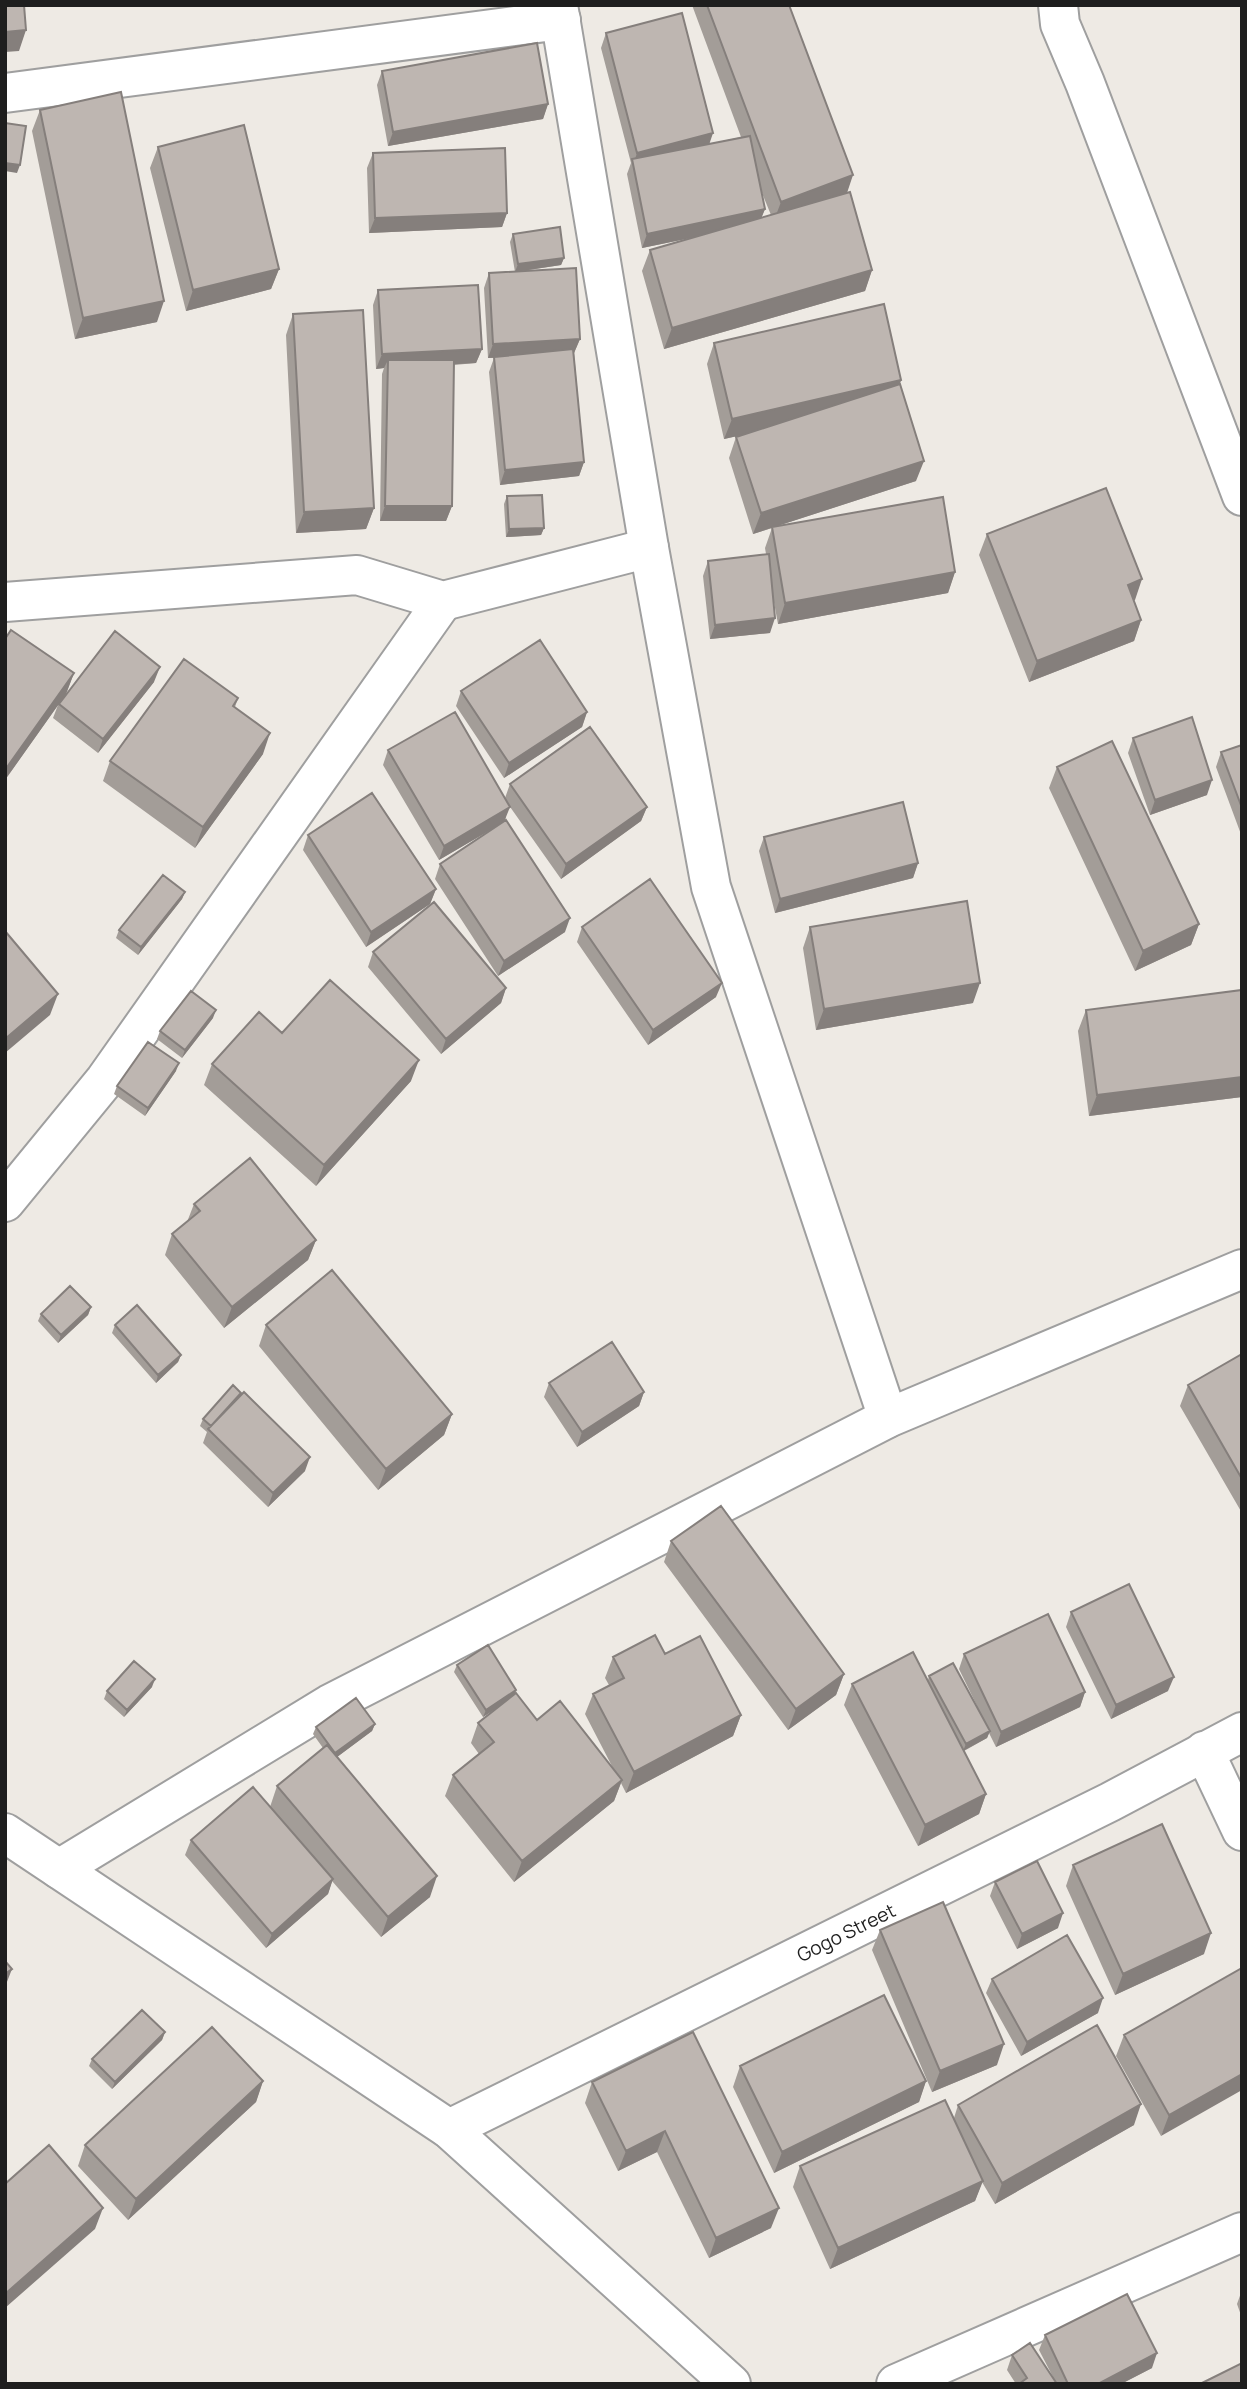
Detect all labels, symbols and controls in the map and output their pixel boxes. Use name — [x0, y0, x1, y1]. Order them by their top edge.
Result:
street label: Gogo Street — [792, 1897, 900, 1968]

